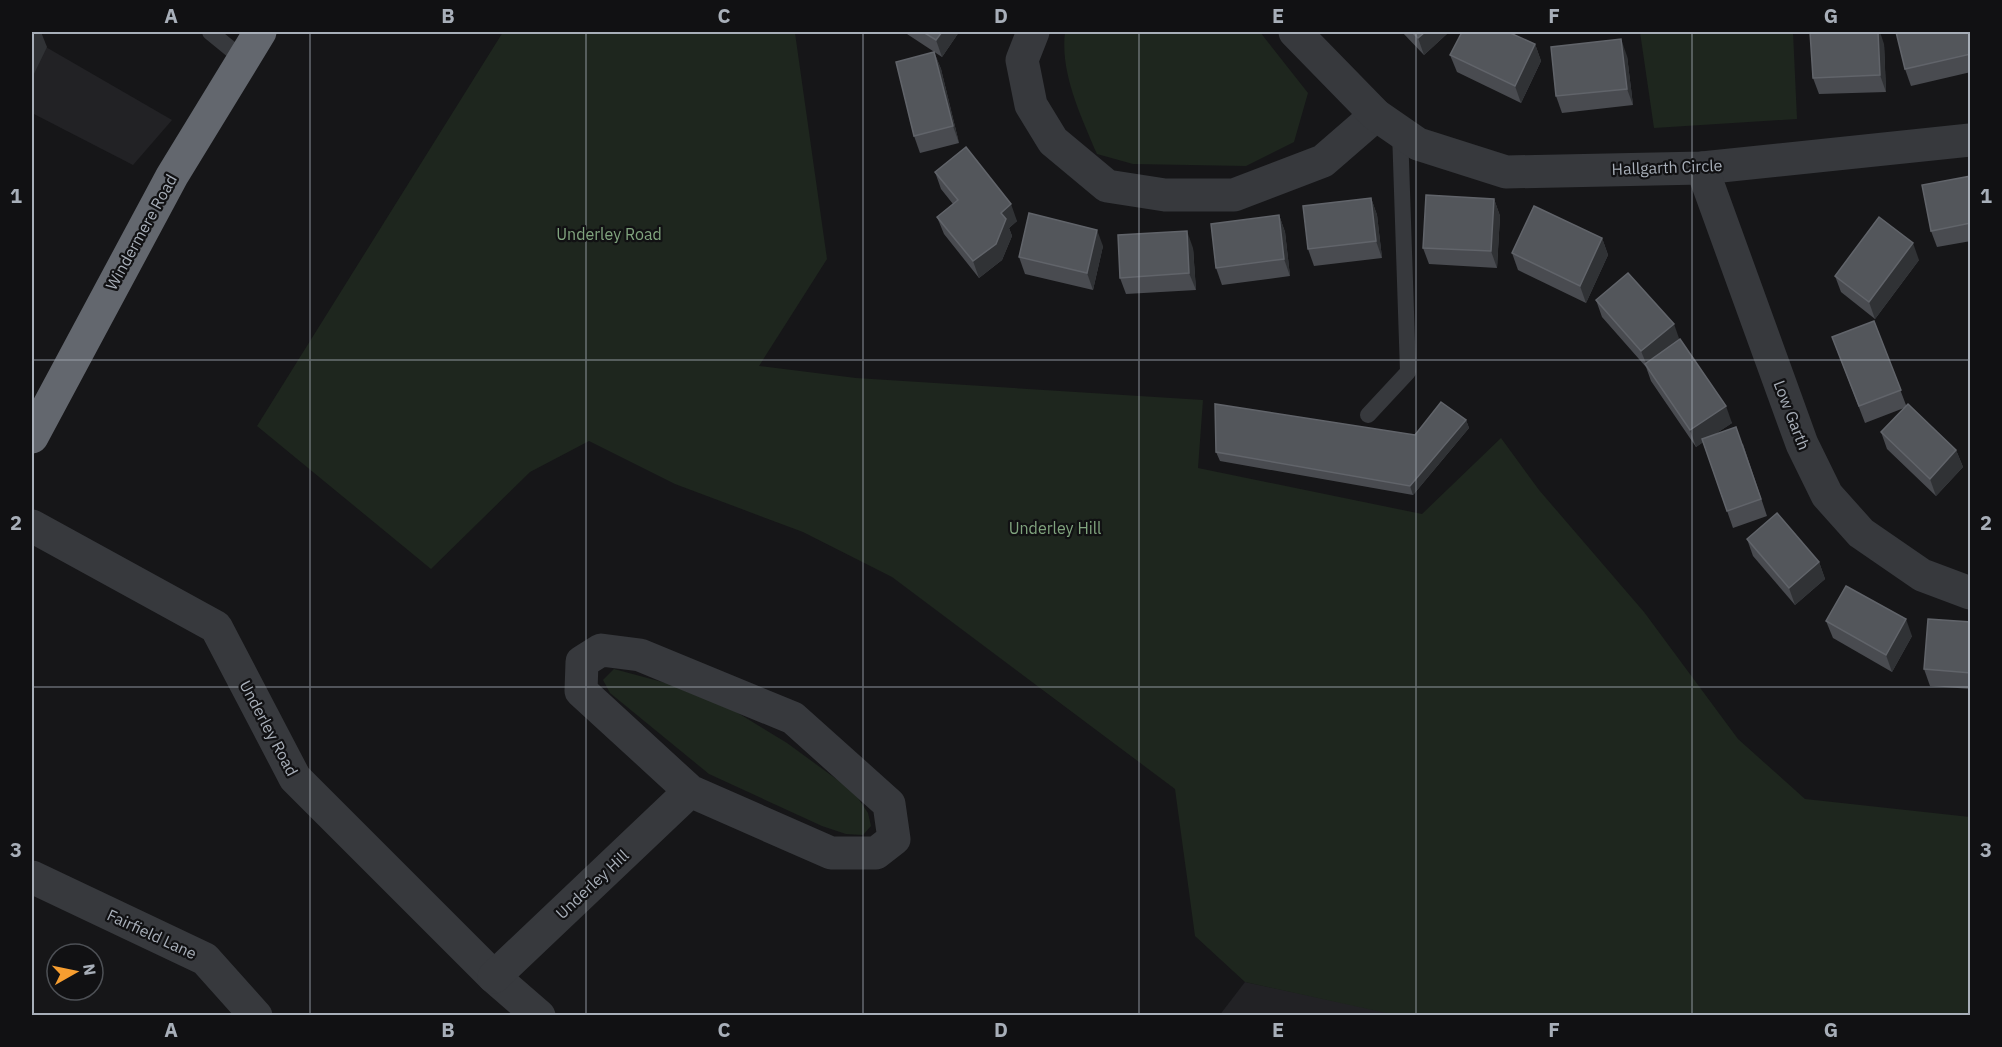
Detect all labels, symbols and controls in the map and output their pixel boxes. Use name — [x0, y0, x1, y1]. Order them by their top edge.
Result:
text: A — [164, 2, 178, 29]
text: B — [441, 2, 455, 29]
text: C — [717, 2, 731, 29]
text: D — [994, 2, 1008, 29]
text: E — [1272, 2, 1284, 29]
text: F — [1548, 2, 1560, 29]
text: G — [1824, 2, 1838, 29]
street label: Hallgarth Circle — [1611, 155, 1723, 179]
street label: Windermere Road — [101, 171, 181, 293]
text: 1 — [10, 182, 22, 209]
text: 1 — [1980, 182, 1992, 209]
park label: Underley Road — [556, 224, 662, 244]
street label: Low Garth — [1770, 377, 1814, 453]
text: 2 — [10, 509, 22, 536]
text: 2 — [1980, 509, 1992, 536]
park label: Underley Hill — [1009, 518, 1101, 538]
street label: Underley Road — [235, 677, 303, 779]
text: 3 — [10, 836, 22, 863]
text: 3 — [1980, 836, 1992, 863]
street label: Underley Hill — [551, 845, 633, 923]
street label: Fairfield Lane — [104, 905, 200, 964]
north arrow — [45, 942, 105, 1002]
text: N — [79, 962, 101, 977]
text: A — [164, 1016, 178, 1043]
text: B — [441, 1016, 455, 1043]
text: C — [717, 1016, 731, 1043]
text: D — [994, 1016, 1008, 1043]
text: E — [1272, 1016, 1284, 1043]
text: F — [1548, 1016, 1560, 1043]
text: G — [1824, 1016, 1838, 1043]

